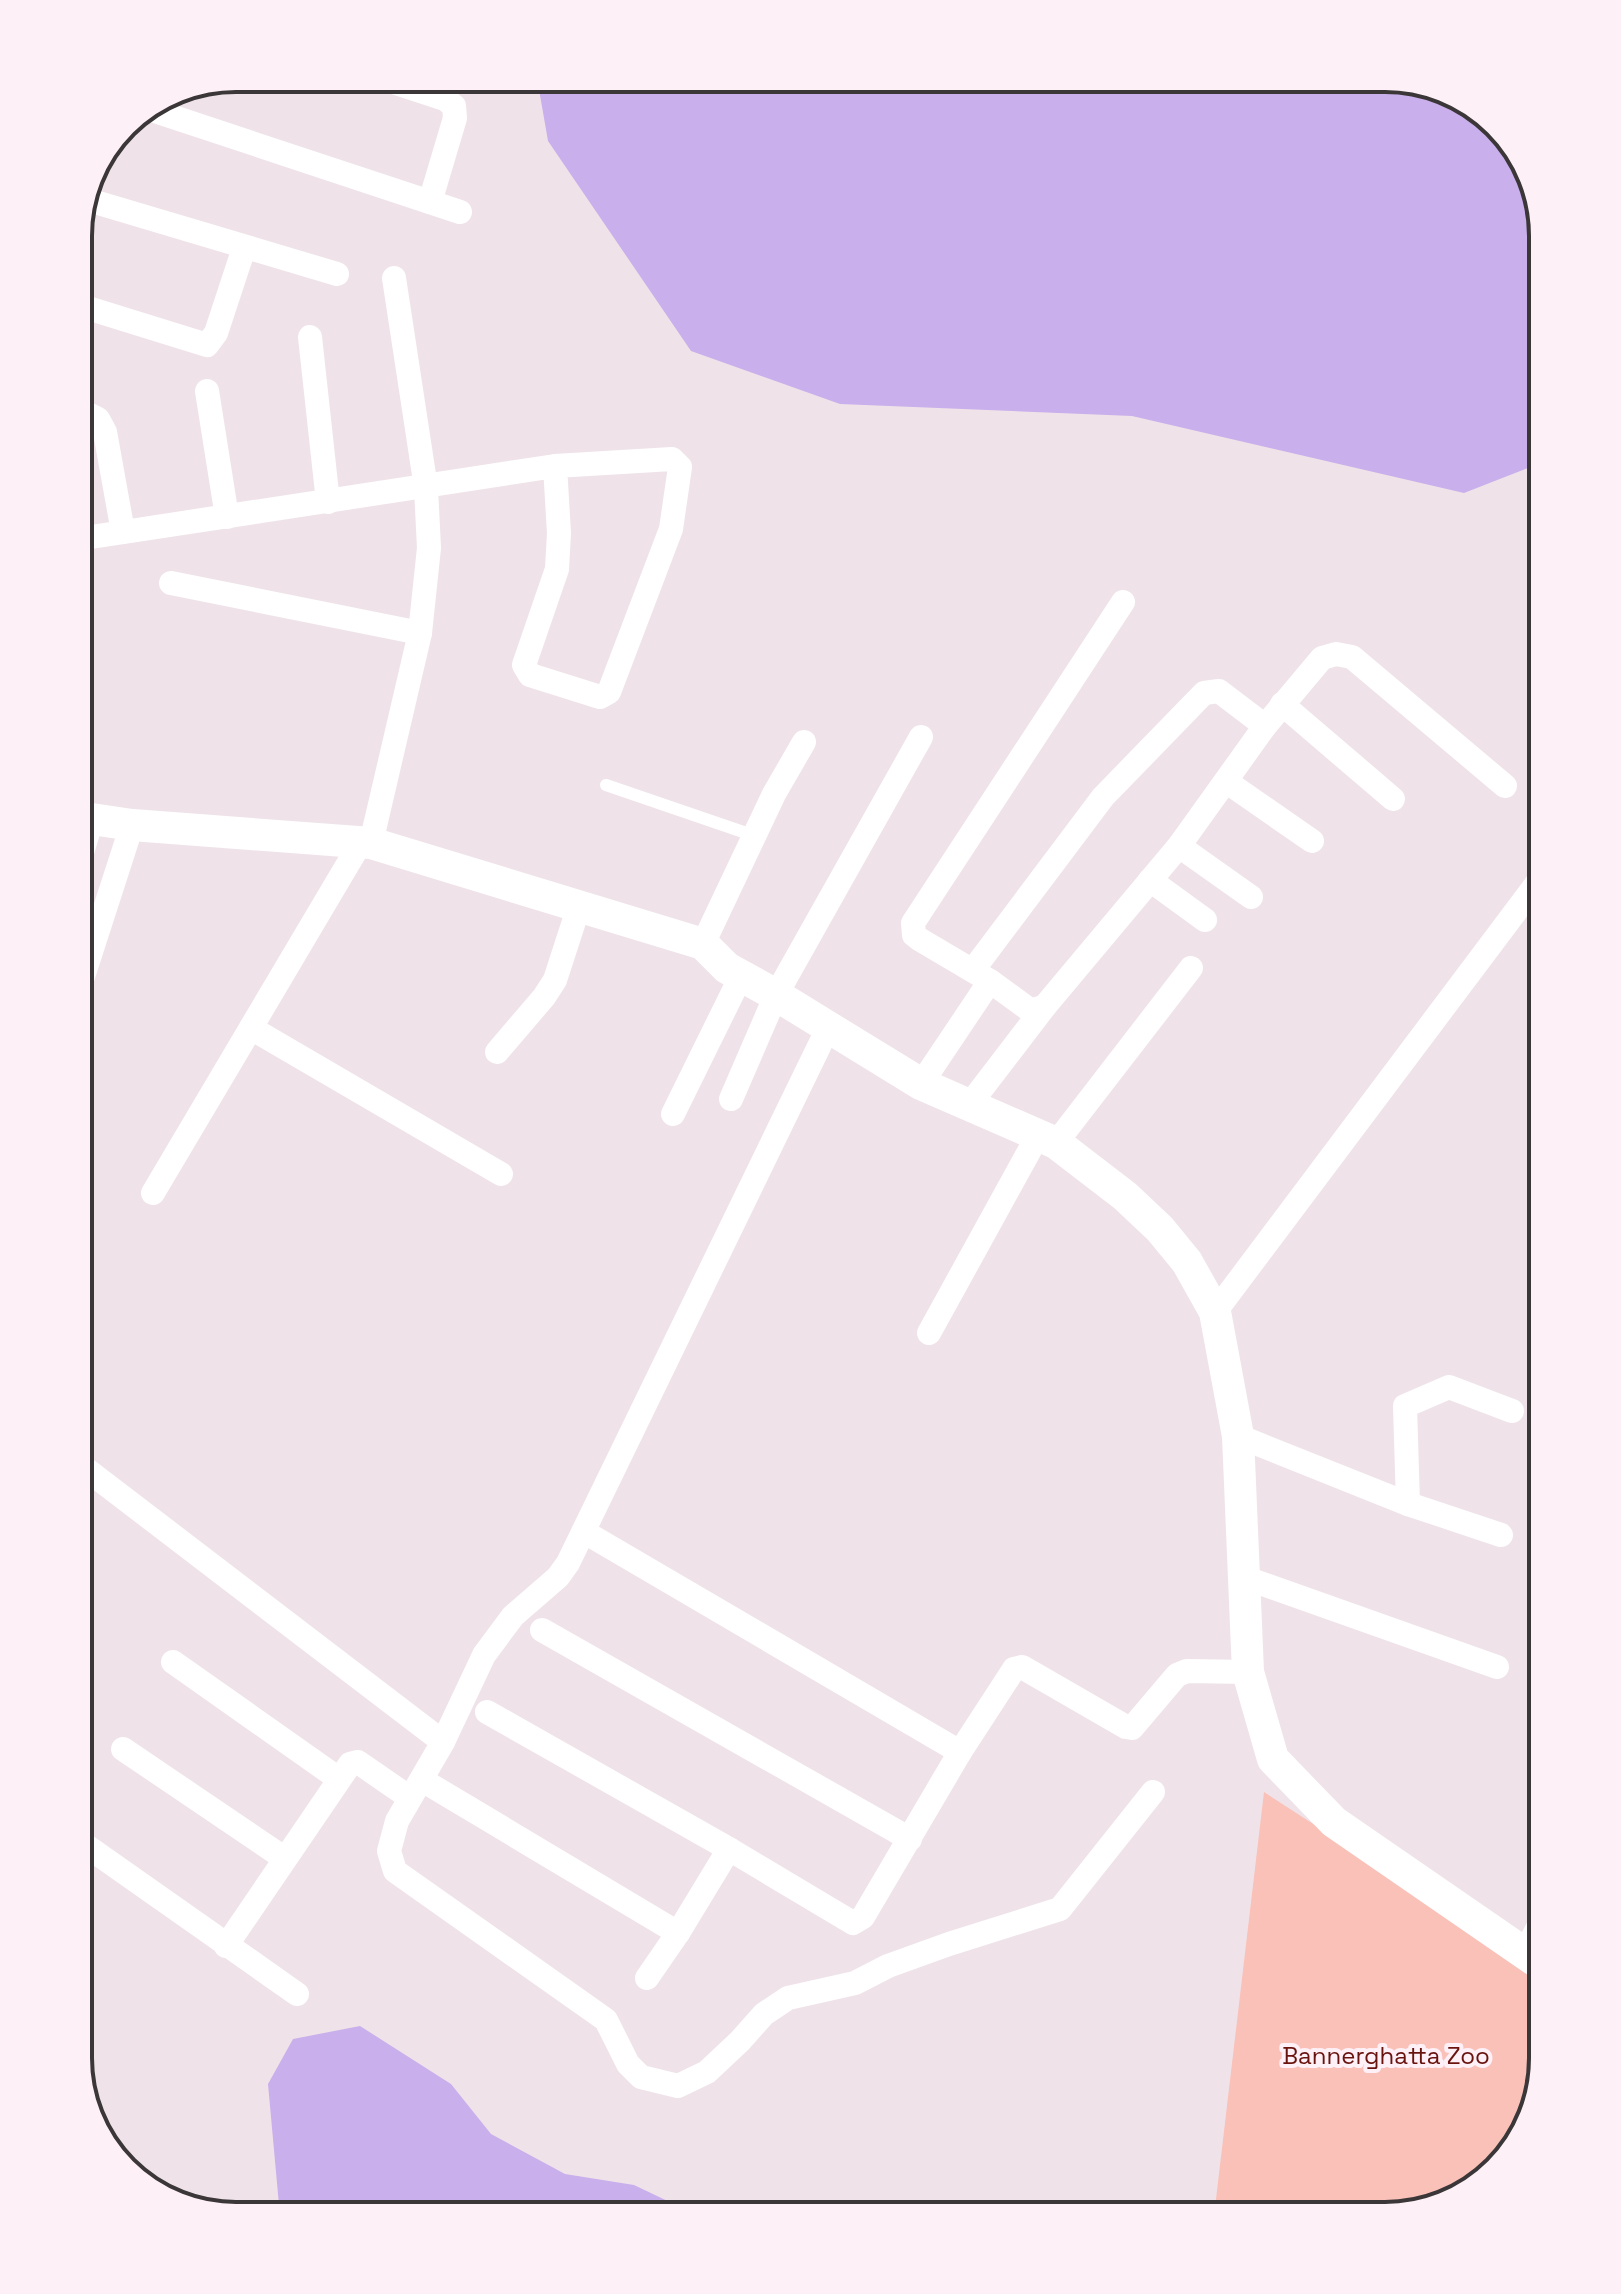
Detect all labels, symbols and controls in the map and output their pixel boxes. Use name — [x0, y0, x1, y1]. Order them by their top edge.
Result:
park label: Bannerghatta Zoo — [1282, 2040, 1490, 2071]

